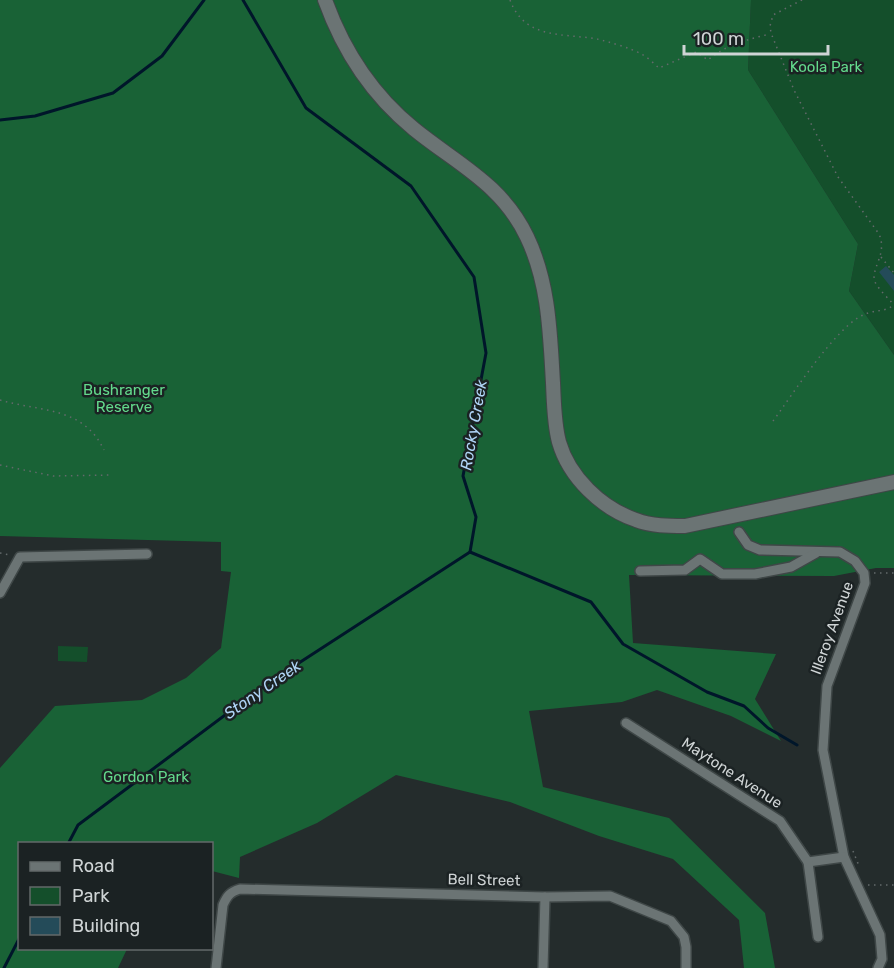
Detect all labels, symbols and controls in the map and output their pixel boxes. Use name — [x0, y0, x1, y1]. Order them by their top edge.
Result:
scale bar — [684, 18, 828, 56]
text: 100 m — [693, 28, 744, 50]
park label: Koola Park — [790, 58, 863, 76]
water label: Rocky Creek — [456, 377, 491, 472]
park label: Bushranger Reserve — [83, 381, 165, 416]
street label: Illeroy Avenue — [807, 579, 857, 677]
water label: Stony Creek — [220, 655, 305, 723]
street label: Maytone Avenue — [678, 734, 786, 812]
park label: Gordon Park — [103, 768, 189, 786]
legend — [18, 842, 213, 950]
text: Road — [72, 855, 115, 877]
street label: Bell Street — [447, 870, 521, 890]
text: Park — [72, 885, 110, 907]
text: Building — [72, 915, 140, 937]

